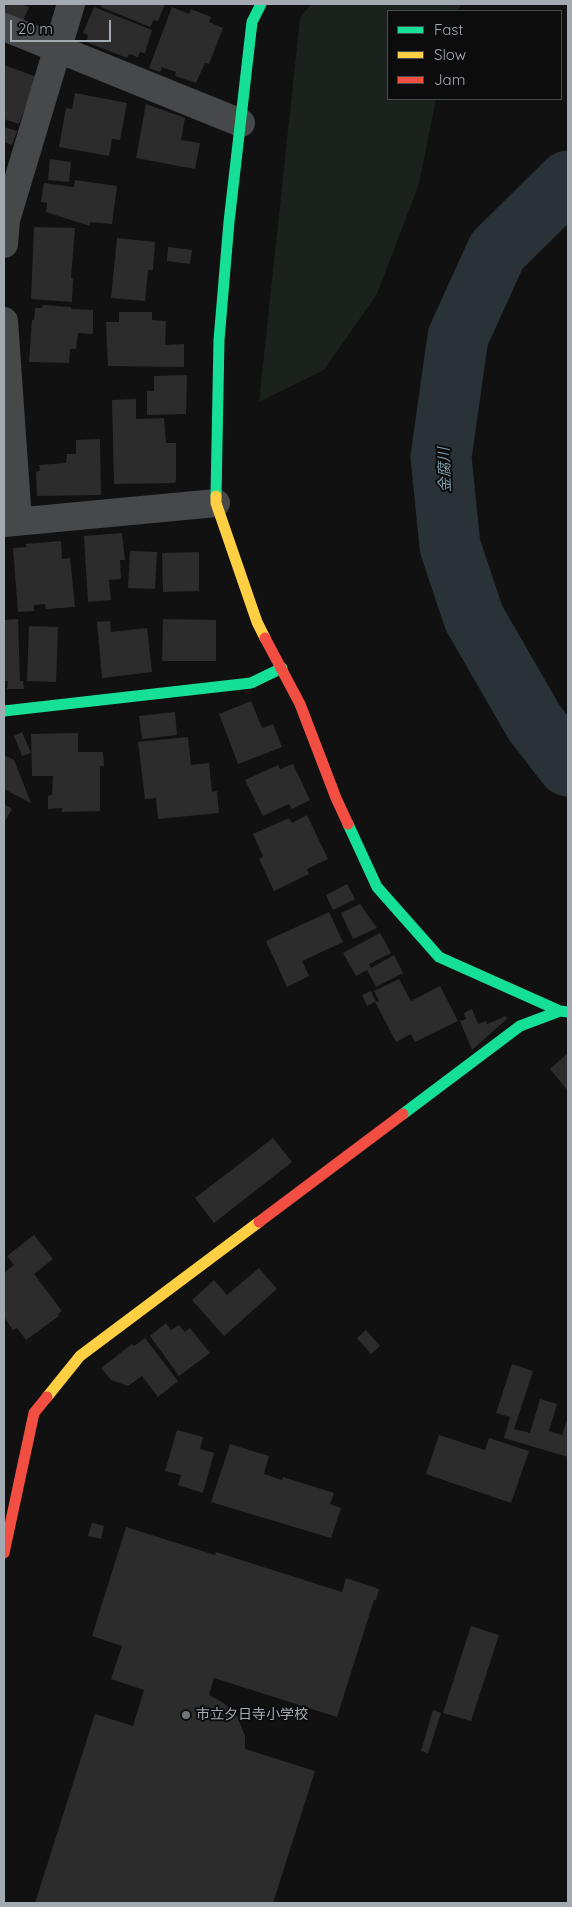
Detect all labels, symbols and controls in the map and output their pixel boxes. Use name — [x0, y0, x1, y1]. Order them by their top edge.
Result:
scale bar — [12, 10, 114, 42]
legend — [387, 10, 562, 100]
text: 20 m — [18, 19, 53, 38]
text: Fast — [434, 20, 463, 39]
text: Slow — [434, 45, 466, 64]
text: Jam — [434, 70, 465, 89]
water label: 金腐川 — [435, 447, 455, 493]
place label: 市立夕日寺小学校 — [196, 1707, 308, 1723]
marker: 市立夕日寺小学校 — [180, 1709, 192, 1721]

